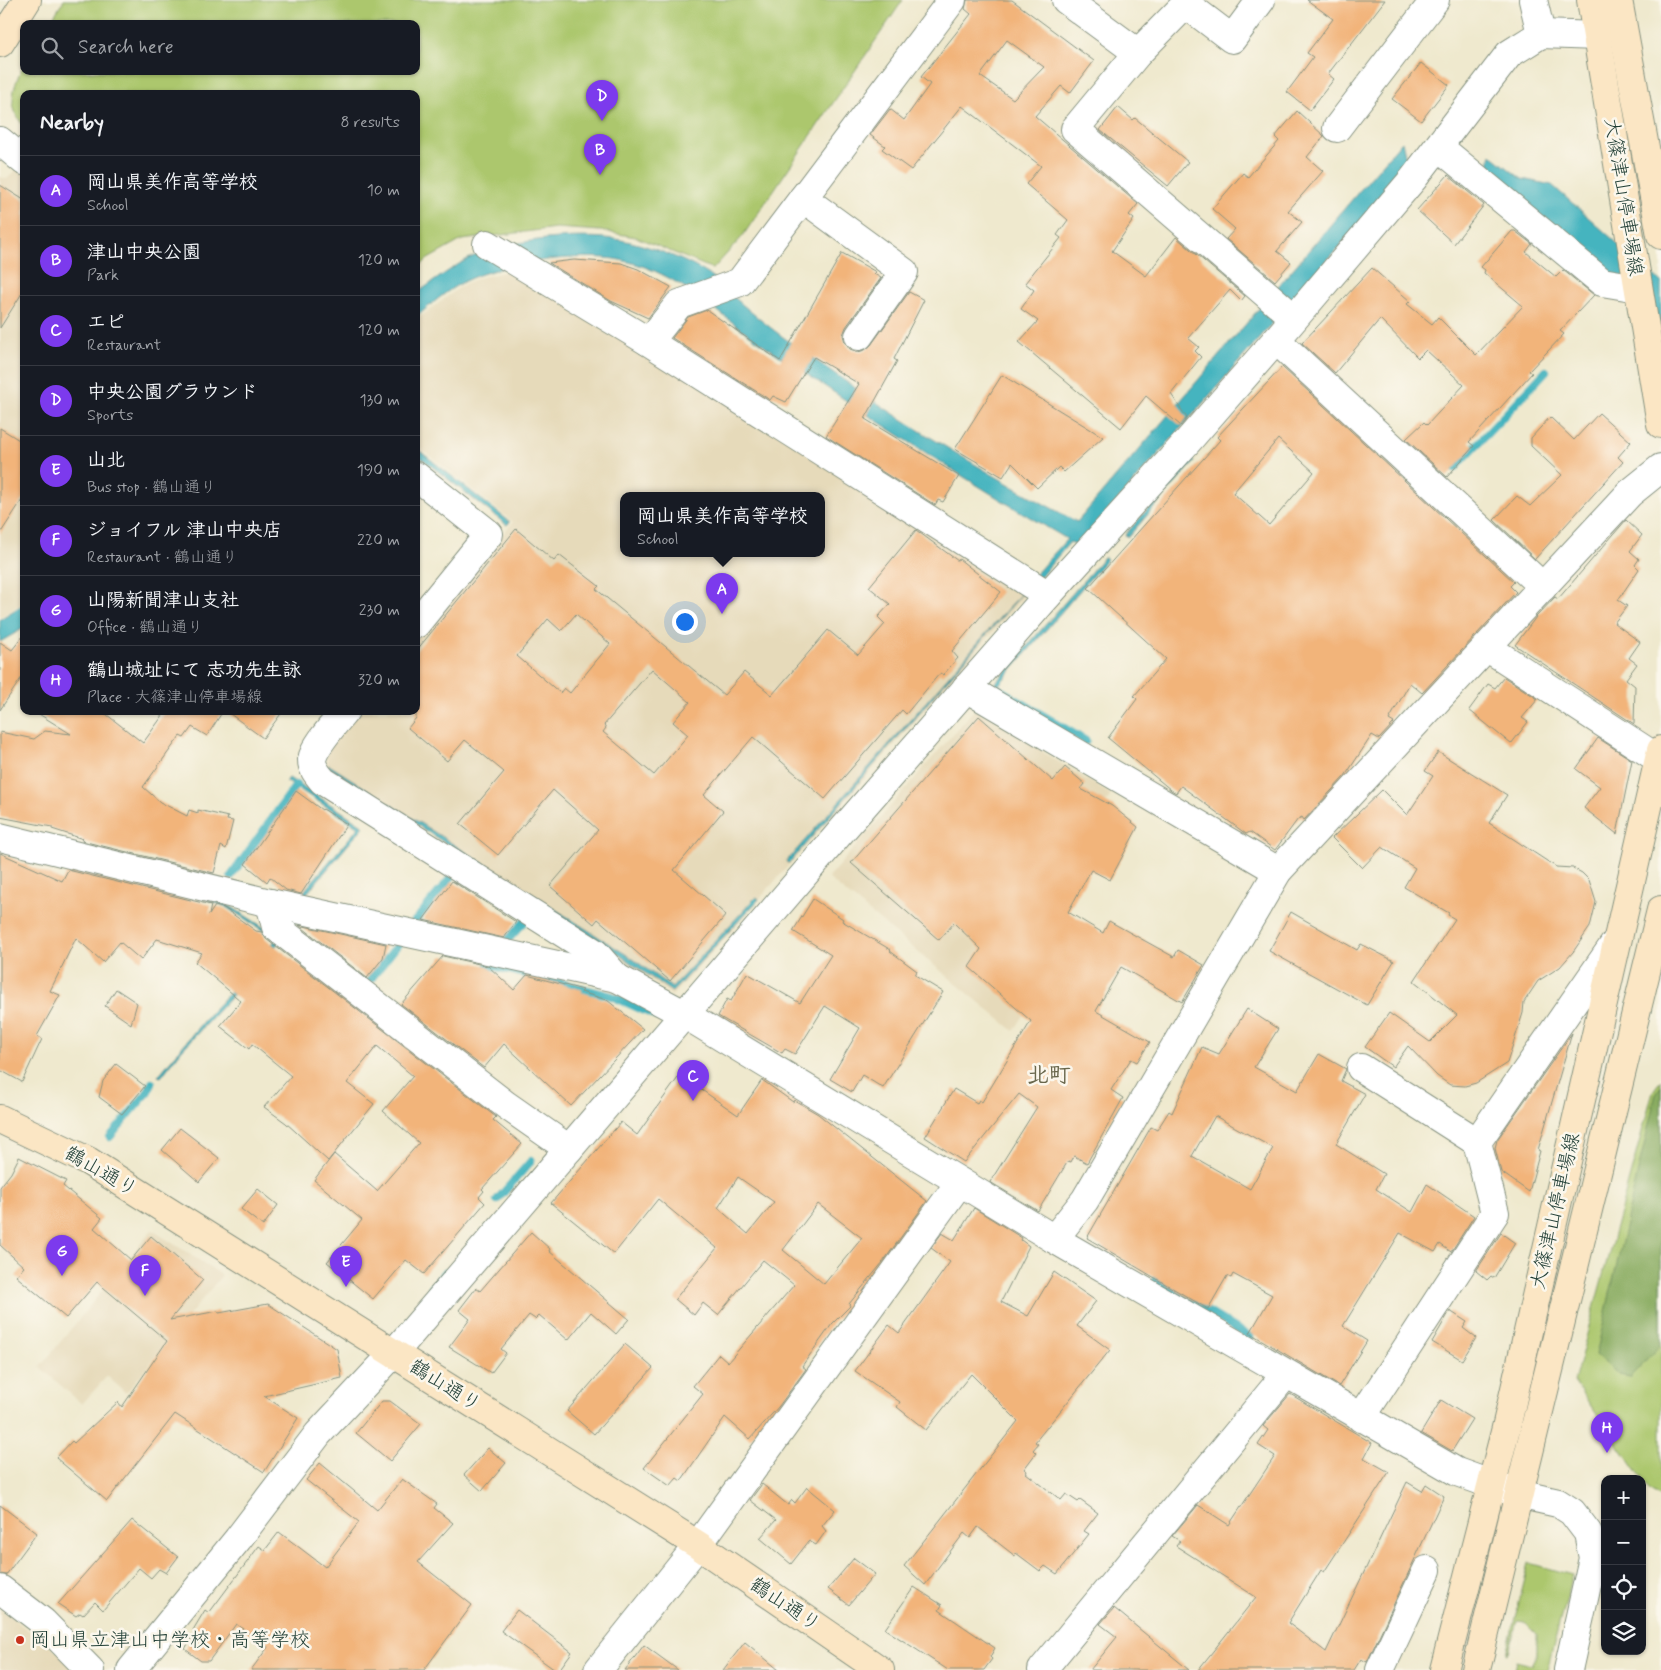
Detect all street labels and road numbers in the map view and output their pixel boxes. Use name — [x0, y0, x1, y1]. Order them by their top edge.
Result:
street label: 大篠津山停車場線 — [1597, 116, 1649, 278]
street label: 大篠津山停車場線 — [1525, 1130, 1587, 1292]
street label: 鶴山通り — [60, 1140, 142, 1204]
street label: 鶴山通り — [404, 1353, 486, 1419]
street label: 鶴山通り — [744, 1571, 826, 1639]

